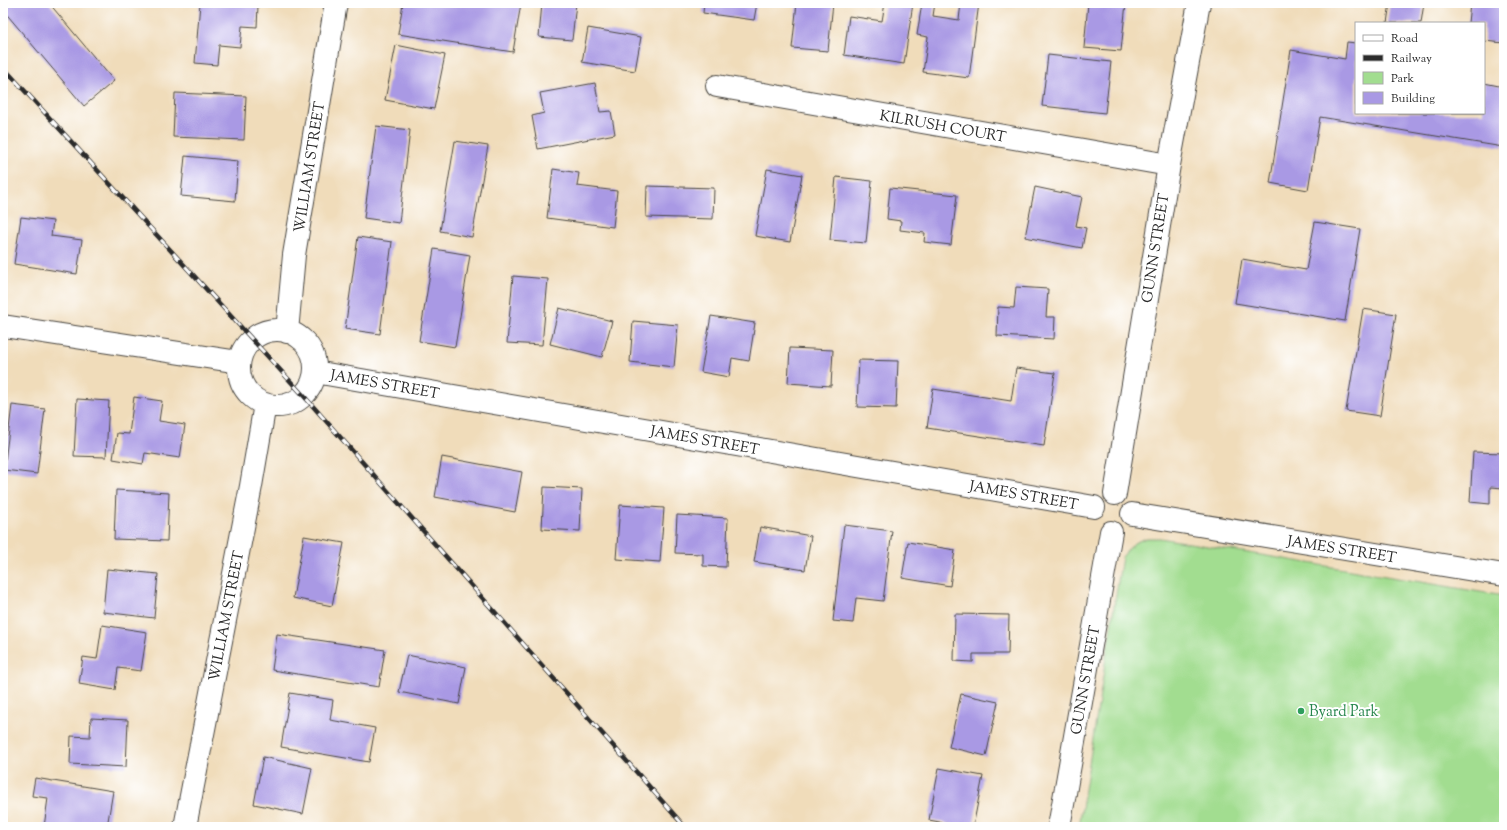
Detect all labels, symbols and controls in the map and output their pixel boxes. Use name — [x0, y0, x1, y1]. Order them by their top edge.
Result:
legend — [1355, 22, 1485, 114]
text: Road — [1391, 30, 1418, 48]
text: Railway — [1391, 50, 1432, 68]
text: Park — [1391, 70, 1414, 88]
text: Building — [1391, 90, 1435, 108]
street label: WILLIAM STREET — [290, 100, 331, 234]
street label: KILRUSH COURT — [878, 106, 1008, 149]
street label: GUNN STREET — [1137, 192, 1176, 304]
street label: JAMES STREET — [328, 365, 441, 405]
street label: JAMES STREET — [648, 421, 761, 461]
street label: JAMES STREET — [967, 476, 1080, 516]
street label: JAMES STREET — [1285, 531, 1398, 570]
street label: WILLIAM STREET — [205, 549, 251, 683]
street label: GUNN STREET — [1067, 624, 1106, 737]
place label: Byard Park — [1309, 702, 1379, 723]
marker: Byard Park — [1296, 706, 1306, 716]

